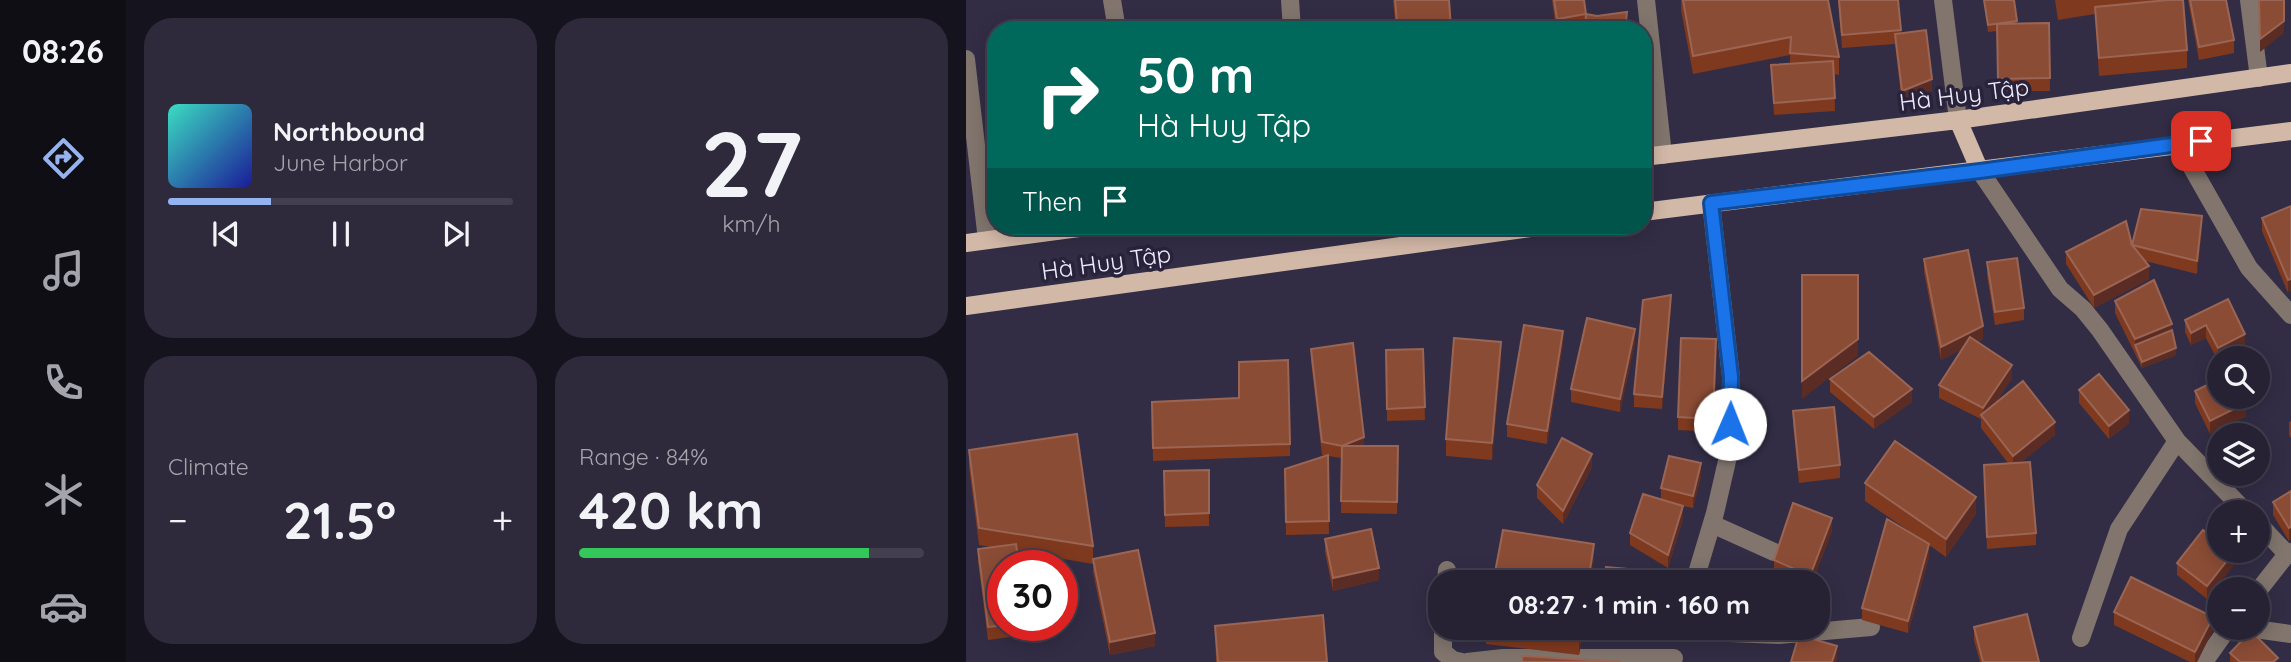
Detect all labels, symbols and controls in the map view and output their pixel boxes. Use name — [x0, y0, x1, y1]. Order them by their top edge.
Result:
text: 08:26 — [22, 31, 104, 71]
text: 50 m — [1137, 44, 1254, 105]
icon: right — [1022, 49, 1113, 140]
street label: Hà Huy Tập — [1897, 71, 2031, 117]
text: Hà Huy Tập — [1137, 105, 1311, 145]
text: 27 — [701, 106, 802, 220]
pin — [2171, 111, 2231, 171]
text: Northbound — [273, 115, 425, 148]
icon: arrive — [2182, 122, 2220, 160]
icon: directions — [39, 134, 88, 183]
text: June Harbor — [273, 148, 408, 177]
icon: arrive — [1096, 182, 1134, 220]
text: Then — [1022, 185, 1082, 218]
text: km/h — [722, 209, 781, 238]
icon: previous — [207, 215, 245, 253]
icon: pause — [322, 215, 360, 253]
icon: next — [437, 215, 475, 253]
street label: Hà Huy Tập — [1039, 238, 1173, 286]
icon: music — [39, 246, 88, 295]
map controls — [2207, 346, 2270, 640]
button: search — [2207, 346, 2270, 409]
icon: phone — [39, 358, 88, 407]
position arrow — [1693, 387, 1767, 461]
button: layers — [2207, 423, 2270, 486]
text: Range · 84% — [579, 442, 708, 471]
text: Climate — [168, 452, 249, 481]
icon: climate — [39, 470, 88, 519]
text: 420 km — [579, 477, 763, 542]
text: 21.5° — [283, 487, 396, 552]
text: − — [168, 496, 188, 544]
text: + — [492, 496, 513, 544]
button: + — [2207, 500, 2270, 563]
speed limit sign: 30 — [987, 550, 1078, 641]
button: − — [2207, 577, 2270, 640]
icon: car — [39, 582, 88, 631]
text: 08:27 · 1 min · 160 m — [1508, 588, 1750, 621]

